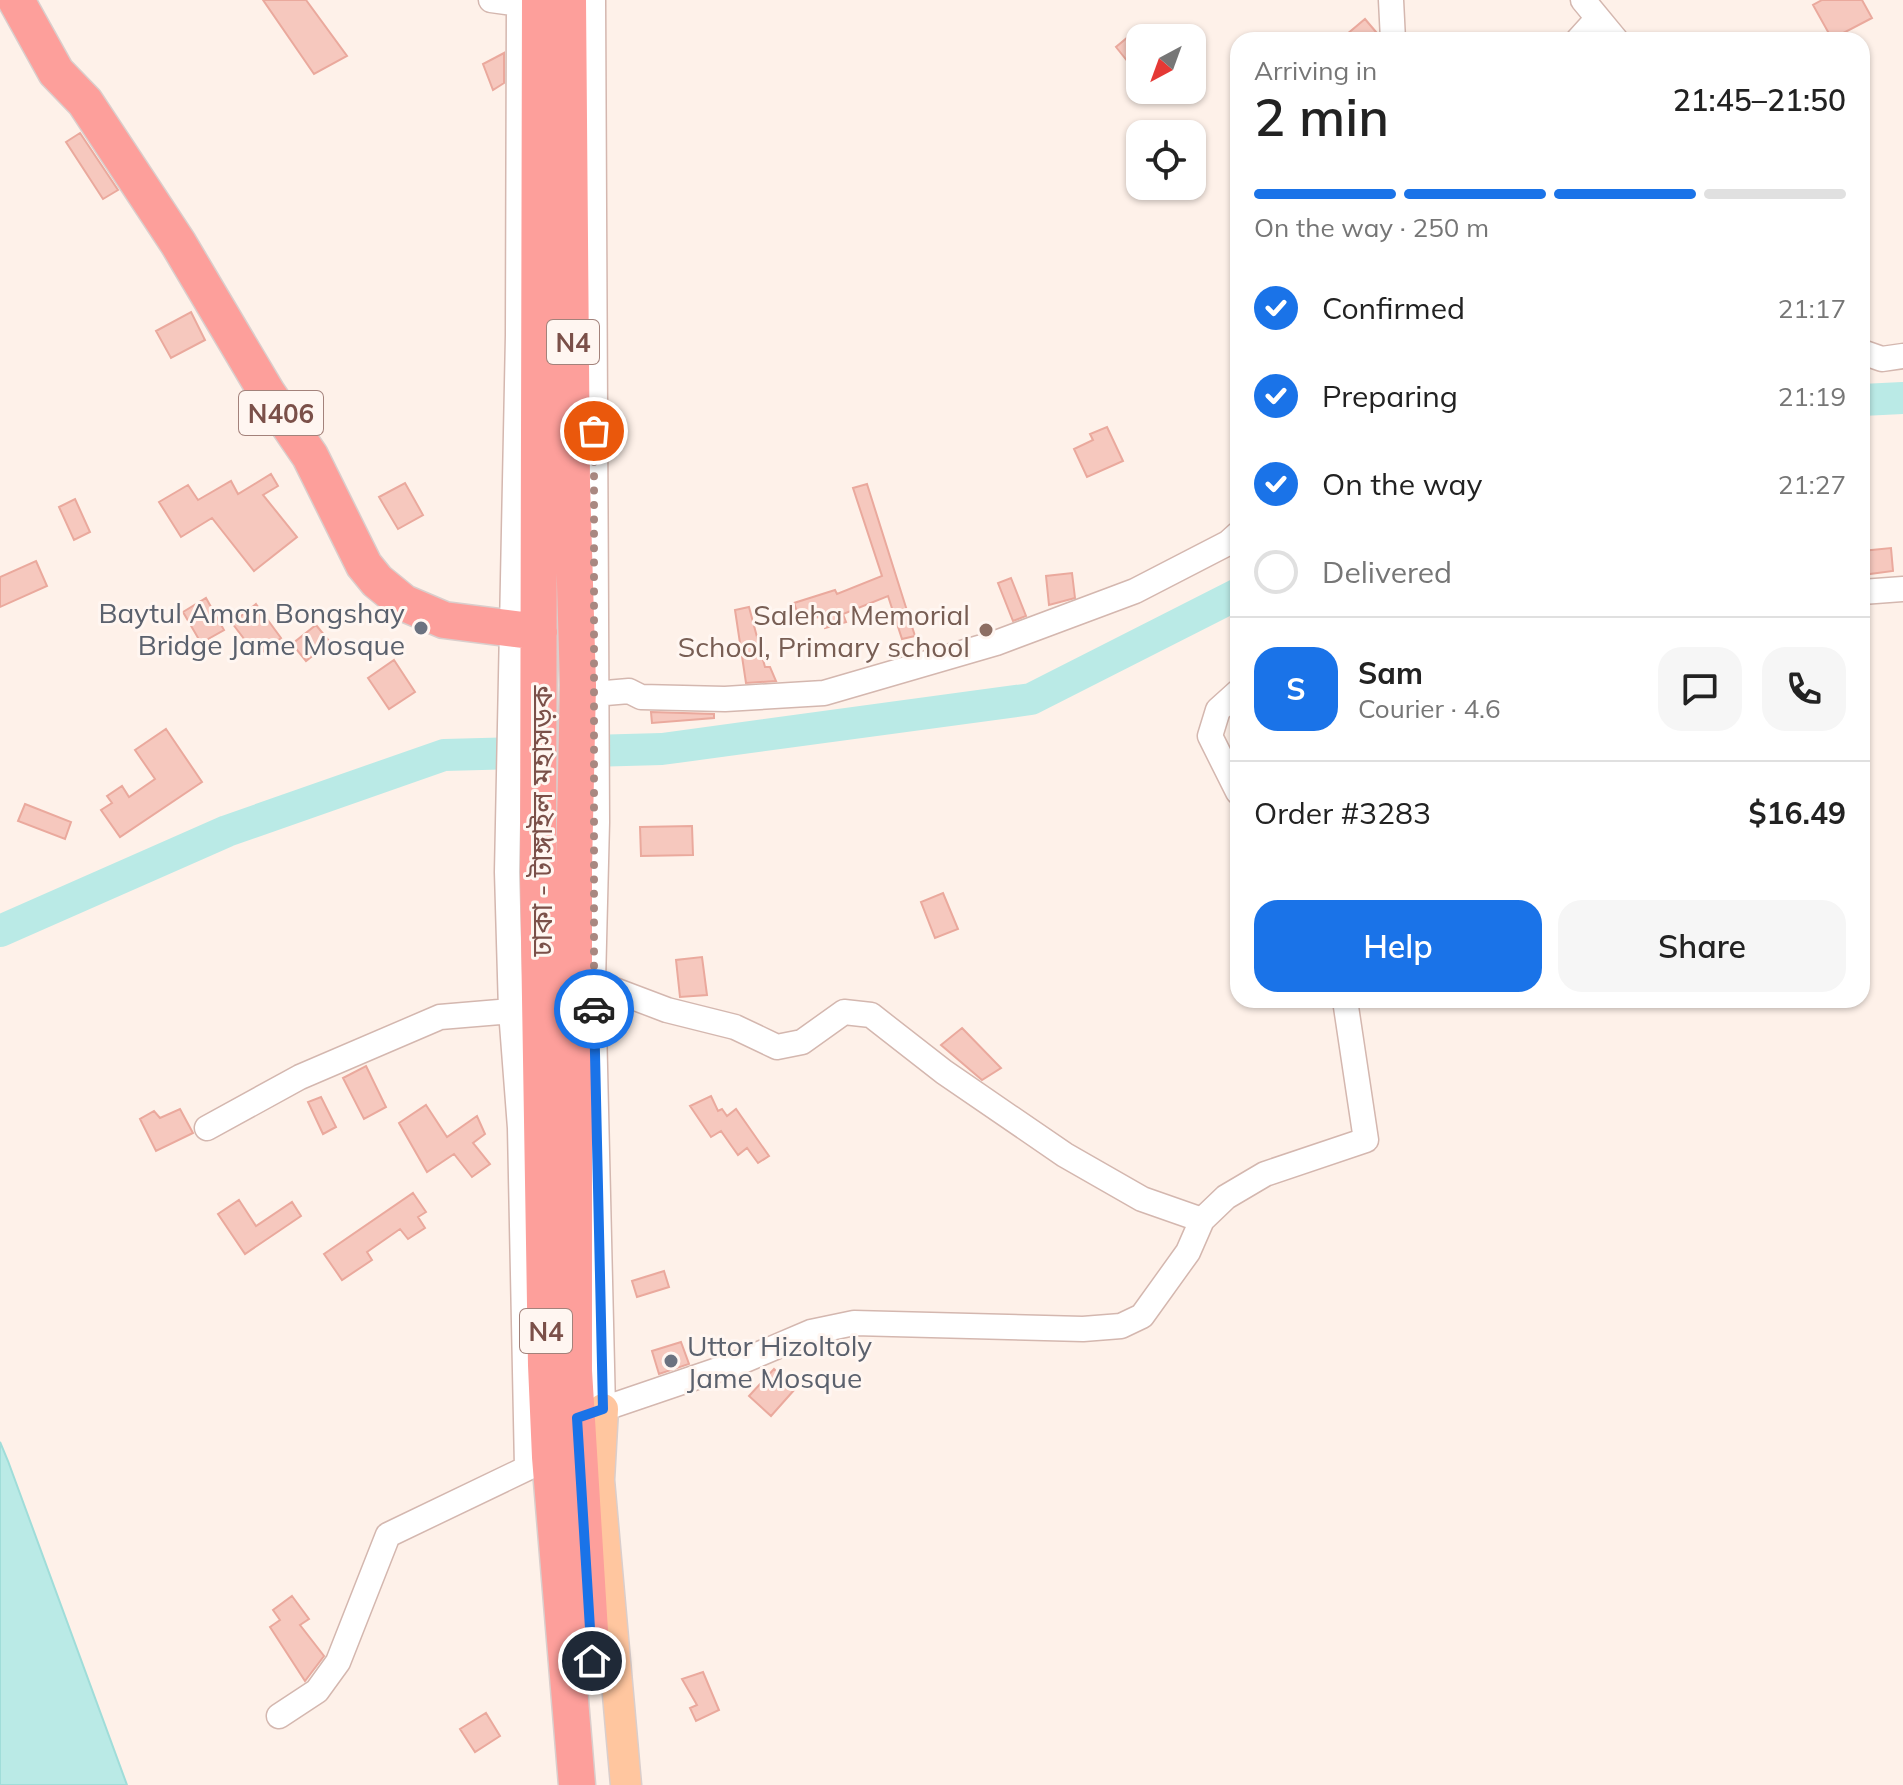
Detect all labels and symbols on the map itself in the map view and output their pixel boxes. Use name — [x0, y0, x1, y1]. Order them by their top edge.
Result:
north arrow — [1126, 24, 1206, 104]
road number: N4 — [547, 320, 599, 364]
road number: N406 — [239, 391, 323, 435]
pin — [560, 397, 628, 465]
place label: Baytul Aman Bongshay Bridge Jame Mosque — [98, 595, 405, 662]
place label: Saleha Memorial School, Primary school — [678, 597, 970, 664]
marker: Baytul Aman Bongshay Bridge Jame Mosque — [412, 619, 430, 637]
marker: Saleha Memorial School, Primary school — [977, 621, 995, 639]
street label: ঢাকা - টাঙ্গাইল মহাসড়ক — [524, 685, 559, 958]
courier — [554, 969, 634, 1049]
road number: N4 — [520, 1309, 572, 1353]
place label: Uttor Hizoltoly Jame Mosque — [687, 1328, 872, 1395]
marker: Uttor Hizoltoly Jame Mosque — [662, 1352, 680, 1370]
pin — [558, 1627, 626, 1695]

